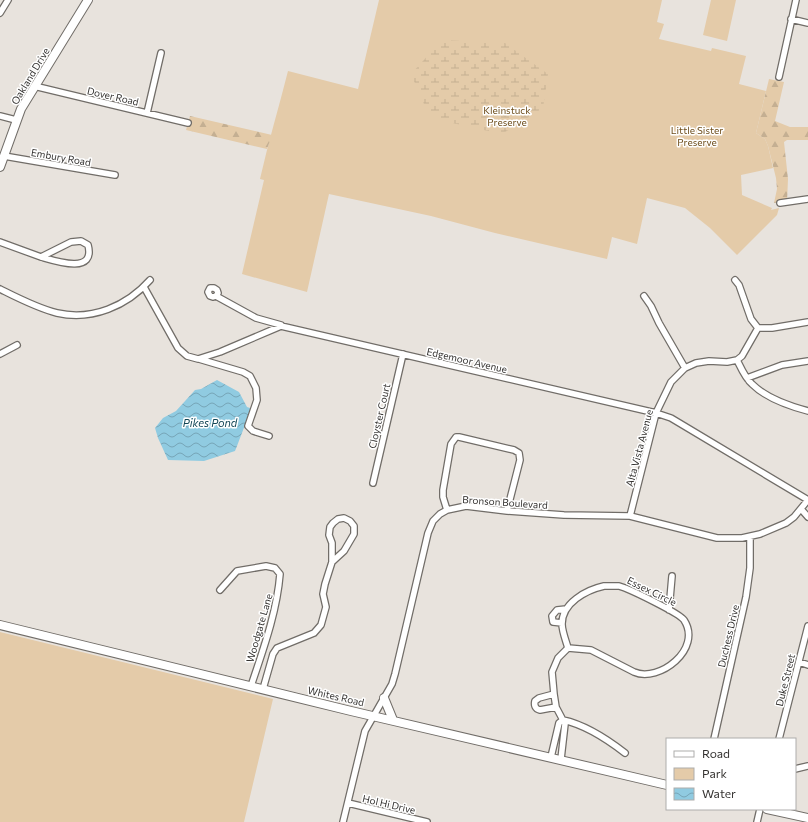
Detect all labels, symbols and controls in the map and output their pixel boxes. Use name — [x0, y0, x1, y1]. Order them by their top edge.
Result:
street label: Oakland Drive — [8, 45, 52, 107]
street label: Dover Road — [86, 84, 140, 108]
park label: Kleinstuck Preserve — [483, 104, 531, 128]
park label: Little Sister Preserve — [671, 124, 723, 148]
street label: Embury Road — [30, 146, 92, 168]
street label: Edgemoor Avenue — [426, 345, 508, 375]
street label: Cloyster Court — [366, 382, 392, 450]
street label: Alta Vista Avenue — [623, 408, 655, 488]
water label: Pikes Pond — [183, 416, 238, 429]
street label: Bronson Boulevard — [462, 493, 548, 511]
street label: Essex Circle — [625, 574, 679, 608]
street label: Woodgate Lane — [243, 592, 275, 664]
street label: Duchess Drive — [715, 603, 741, 669]
street label: Duke Street — [773, 653, 797, 707]
street label: Whites Road — [307, 684, 366, 708]
legend — [666, 738, 796, 810]
text: Road — [702, 746, 730, 760]
text: Park — [702, 766, 728, 780]
text: Water — [702, 786, 736, 800]
street label: Hol Hi Drive — [361, 792, 417, 816]

